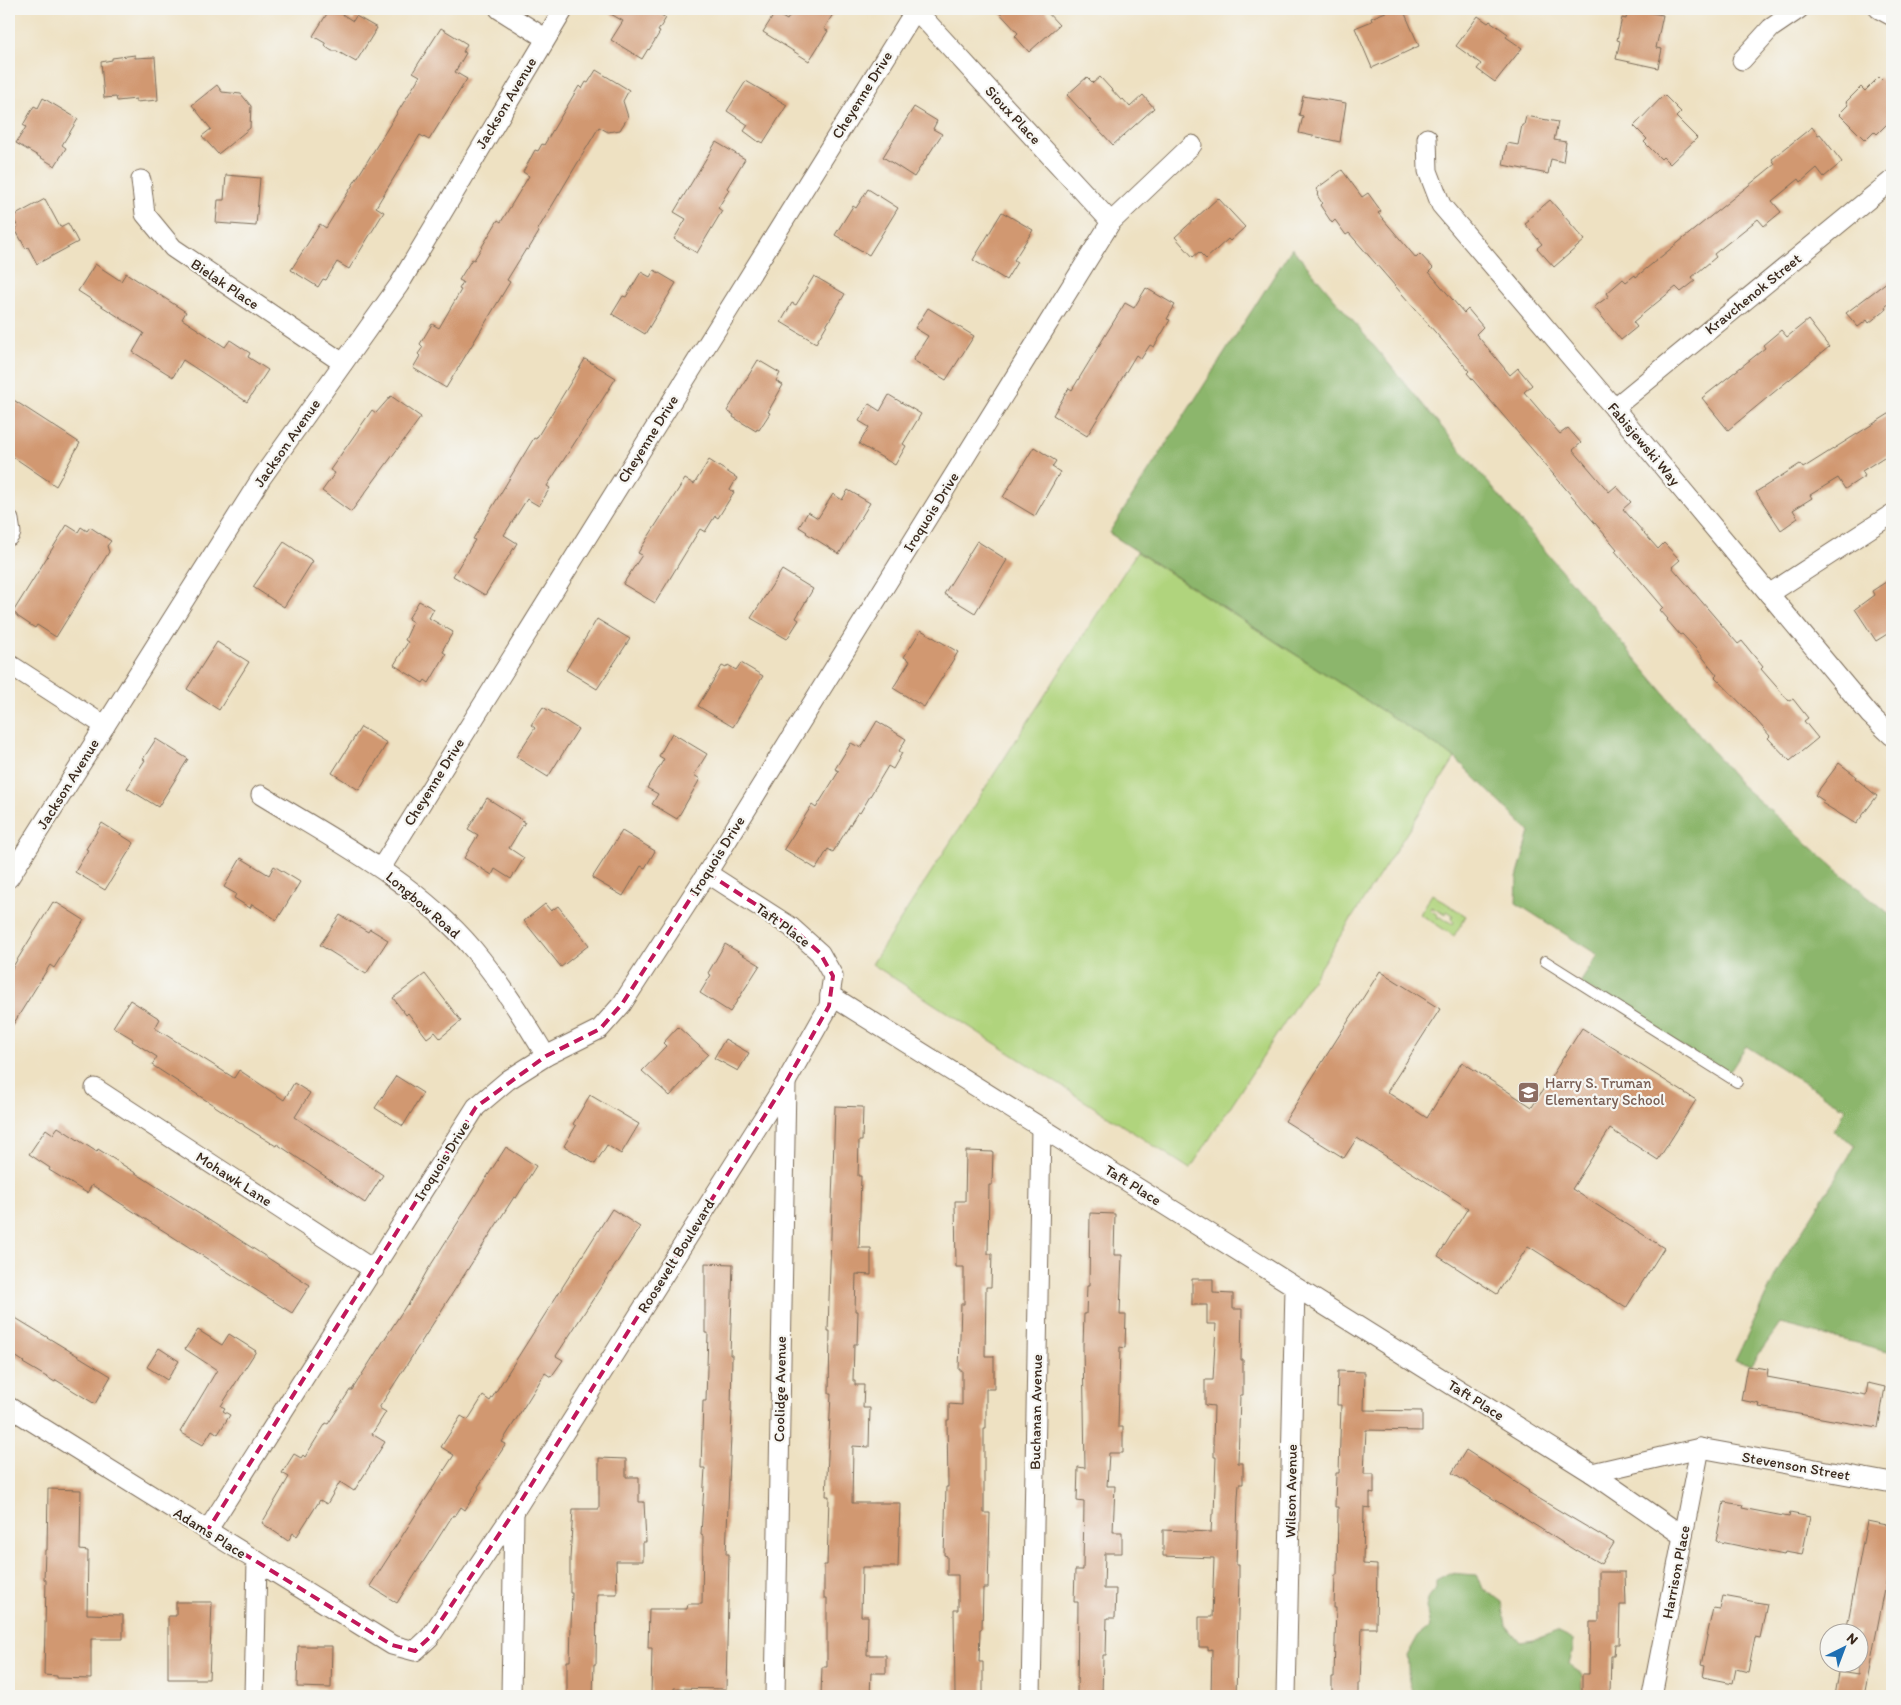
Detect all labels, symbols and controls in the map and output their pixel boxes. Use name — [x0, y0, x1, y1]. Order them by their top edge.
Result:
street label: Cheyenne Drive — [828, 48, 896, 142]
street label: Jackson Avenue — [472, 54, 540, 152]
street label: Sioux Place — [981, 82, 1045, 148]
street label: Kravchenok Street — [1701, 249, 1805, 338]
street label: Bielak Place — [187, 255, 263, 313]
street label: Cheyenne Drive — [614, 392, 682, 486]
street label: Jackson Avenue — [250, 395, 324, 491]
street label: Fabisjewski Way — [1604, 399, 1684, 489]
street label: Iroquois Drive — [899, 469, 963, 555]
street label: Jackson Avenue — [33, 735, 103, 833]
street label: Cheyenne Drive — [400, 735, 468, 829]
street label: Iroquois Drive — [685, 813, 749, 899]
street label: Longbow Road — [382, 868, 464, 942]
street label: Taft Place — [752, 899, 814, 951]
place label: Harry S. Truman Elementary School — [1545, 1074, 1665, 1109]
school or university icon: Harry S. Truman Elementary School — [1517, 1080, 1541, 1104]
street label: Iroquois Drive — [410, 1118, 474, 1204]
street label: Mohawk Lane — [193, 1148, 275, 1210]
street label: Taft Place — [1101, 1161, 1165, 1209]
street label: Roosevelt Boulevard — [634, 1196, 718, 1316]
street label: Coolidge Avenue — [770, 1336, 790, 1442]
street label: Buchanan Avenue — [1026, 1354, 1046, 1470]
street label: Taft Place — [1444, 1376, 1508, 1424]
street label: Wilson Avenue — [1281, 1444, 1301, 1538]
street label: Stevenson Street — [1741, 1448, 1852, 1484]
street label: Adams Place — [170, 1504, 250, 1562]
street label: Harrison Place — [1658, 1524, 1694, 1620]
north arrow — [1818, 1622, 1868, 1672]
text: N — [1843, 1629, 1862, 1648]

